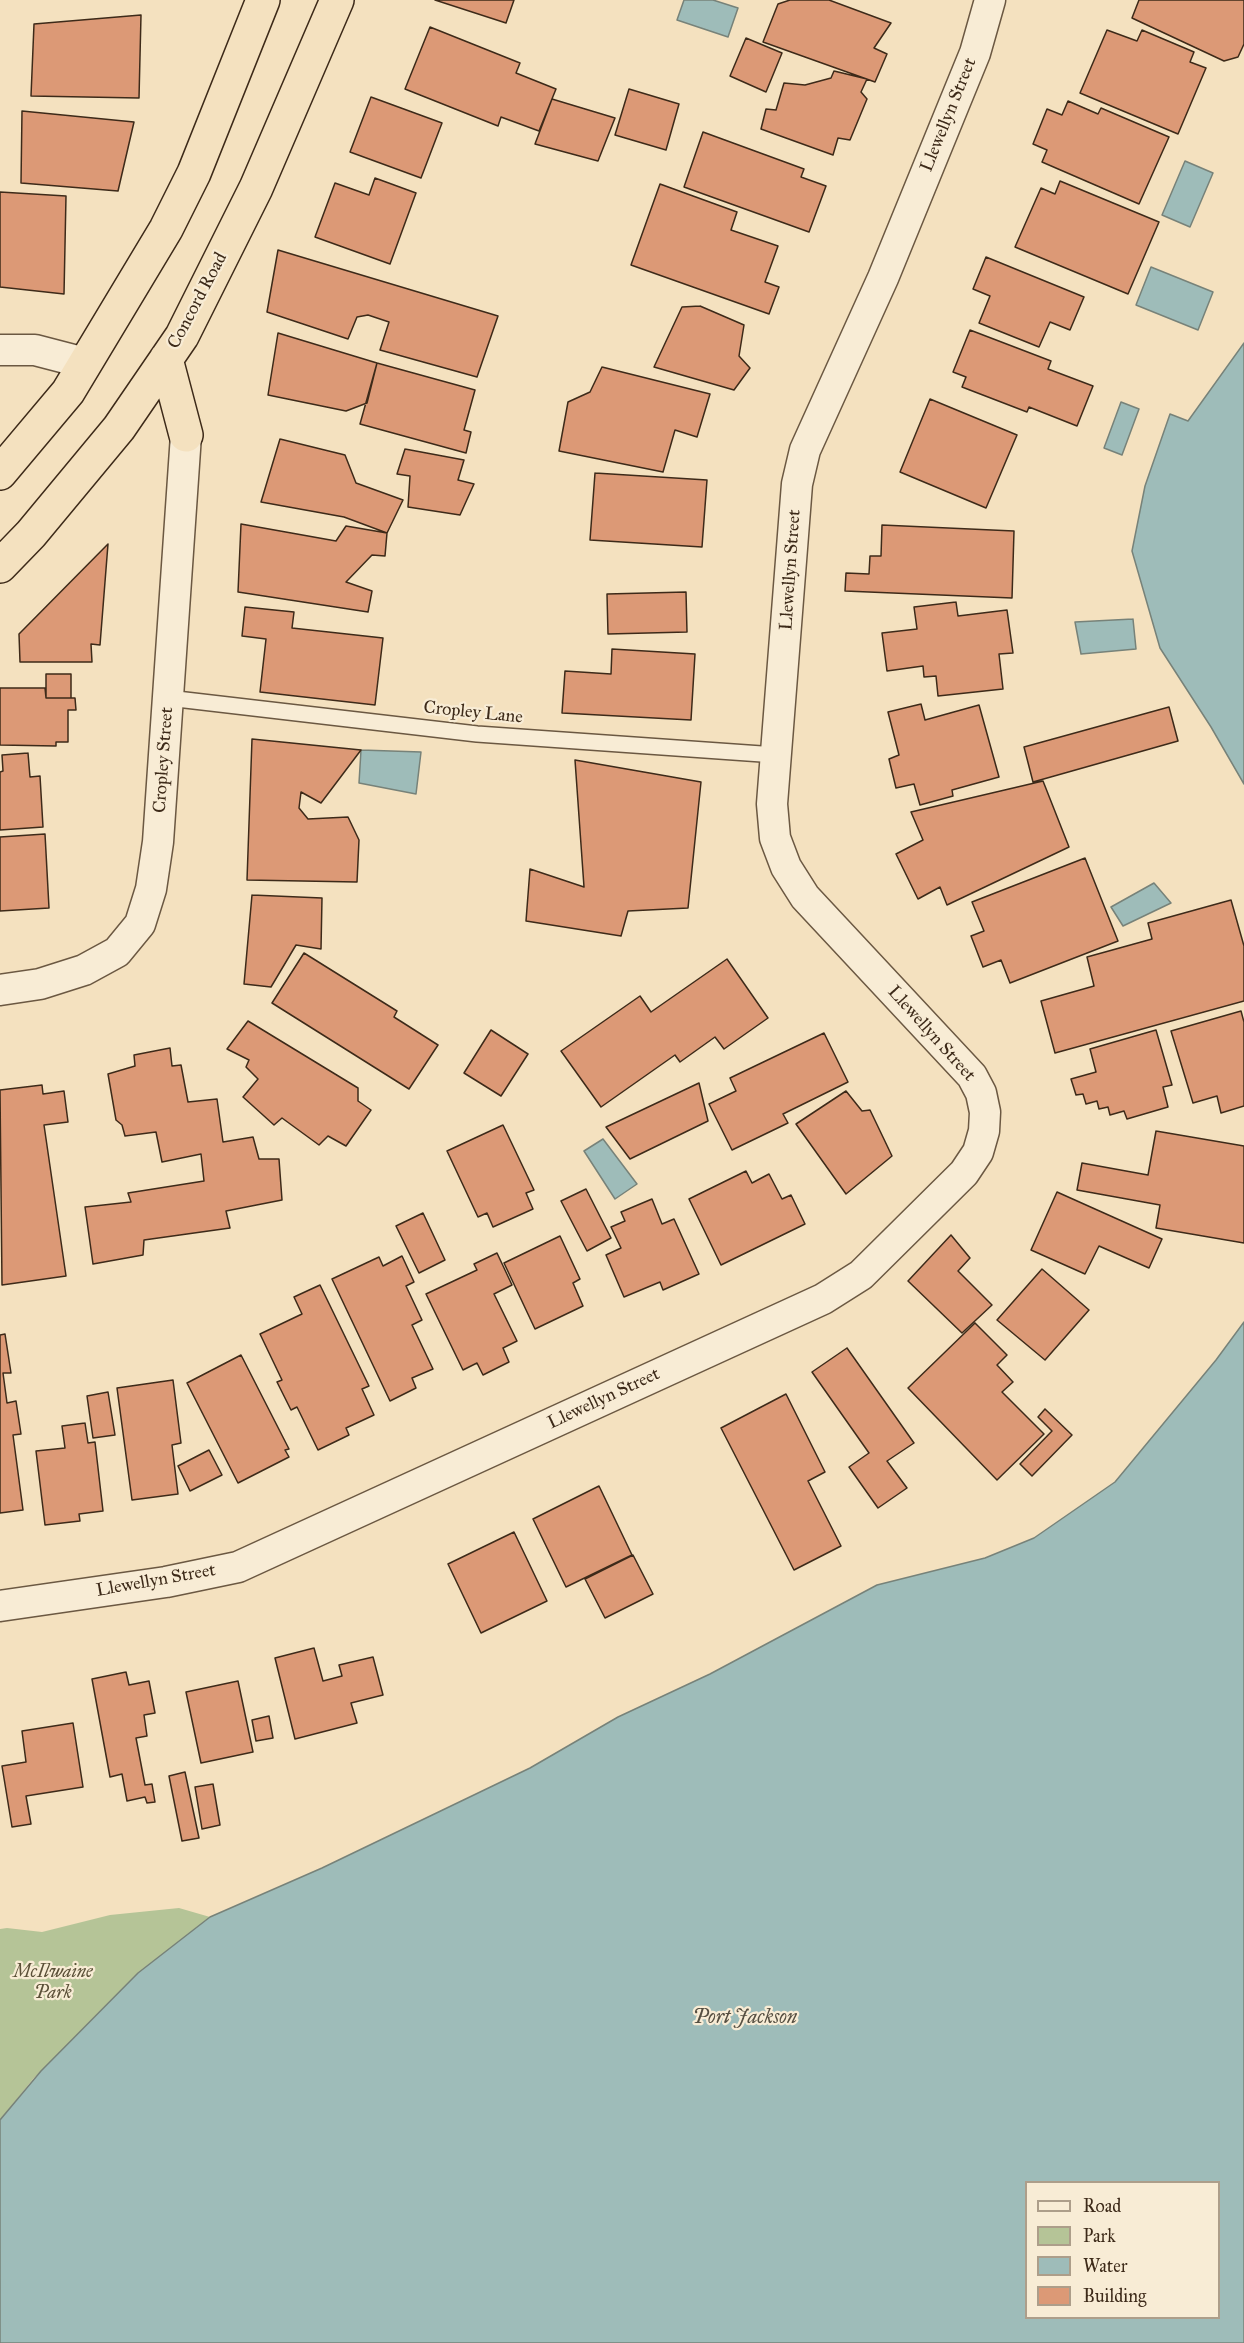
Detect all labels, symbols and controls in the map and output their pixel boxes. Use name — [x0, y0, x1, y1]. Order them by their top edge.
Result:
street label: Llewellyn Street — [916, 55, 982, 175]
street label: Concord Road — [164, 249, 232, 353]
street label: Llewellyn Street — [776, 509, 806, 631]
street label: Cropley Lane — [422, 697, 524, 729]
street label: Cropley Street — [150, 706, 178, 814]
street label: Llewellyn Street — [882, 982, 980, 1086]
street label: Llewellyn Street — [545, 1364, 663, 1434]
street label: Llewellyn Street — [95, 1560, 217, 1602]
park label: McIlwaine Park — [13, 1962, 93, 2004]
water label: Port Jackson — [693, 2006, 797, 2030]
legend — [1025, 2181, 1220, 2319]
text: Road — [1083, 2195, 1121, 2217]
text: Park — [1083, 2225, 1116, 2247]
text: Water — [1083, 2255, 1127, 2277]
text: Building — [1083, 2285, 1146, 2307]

